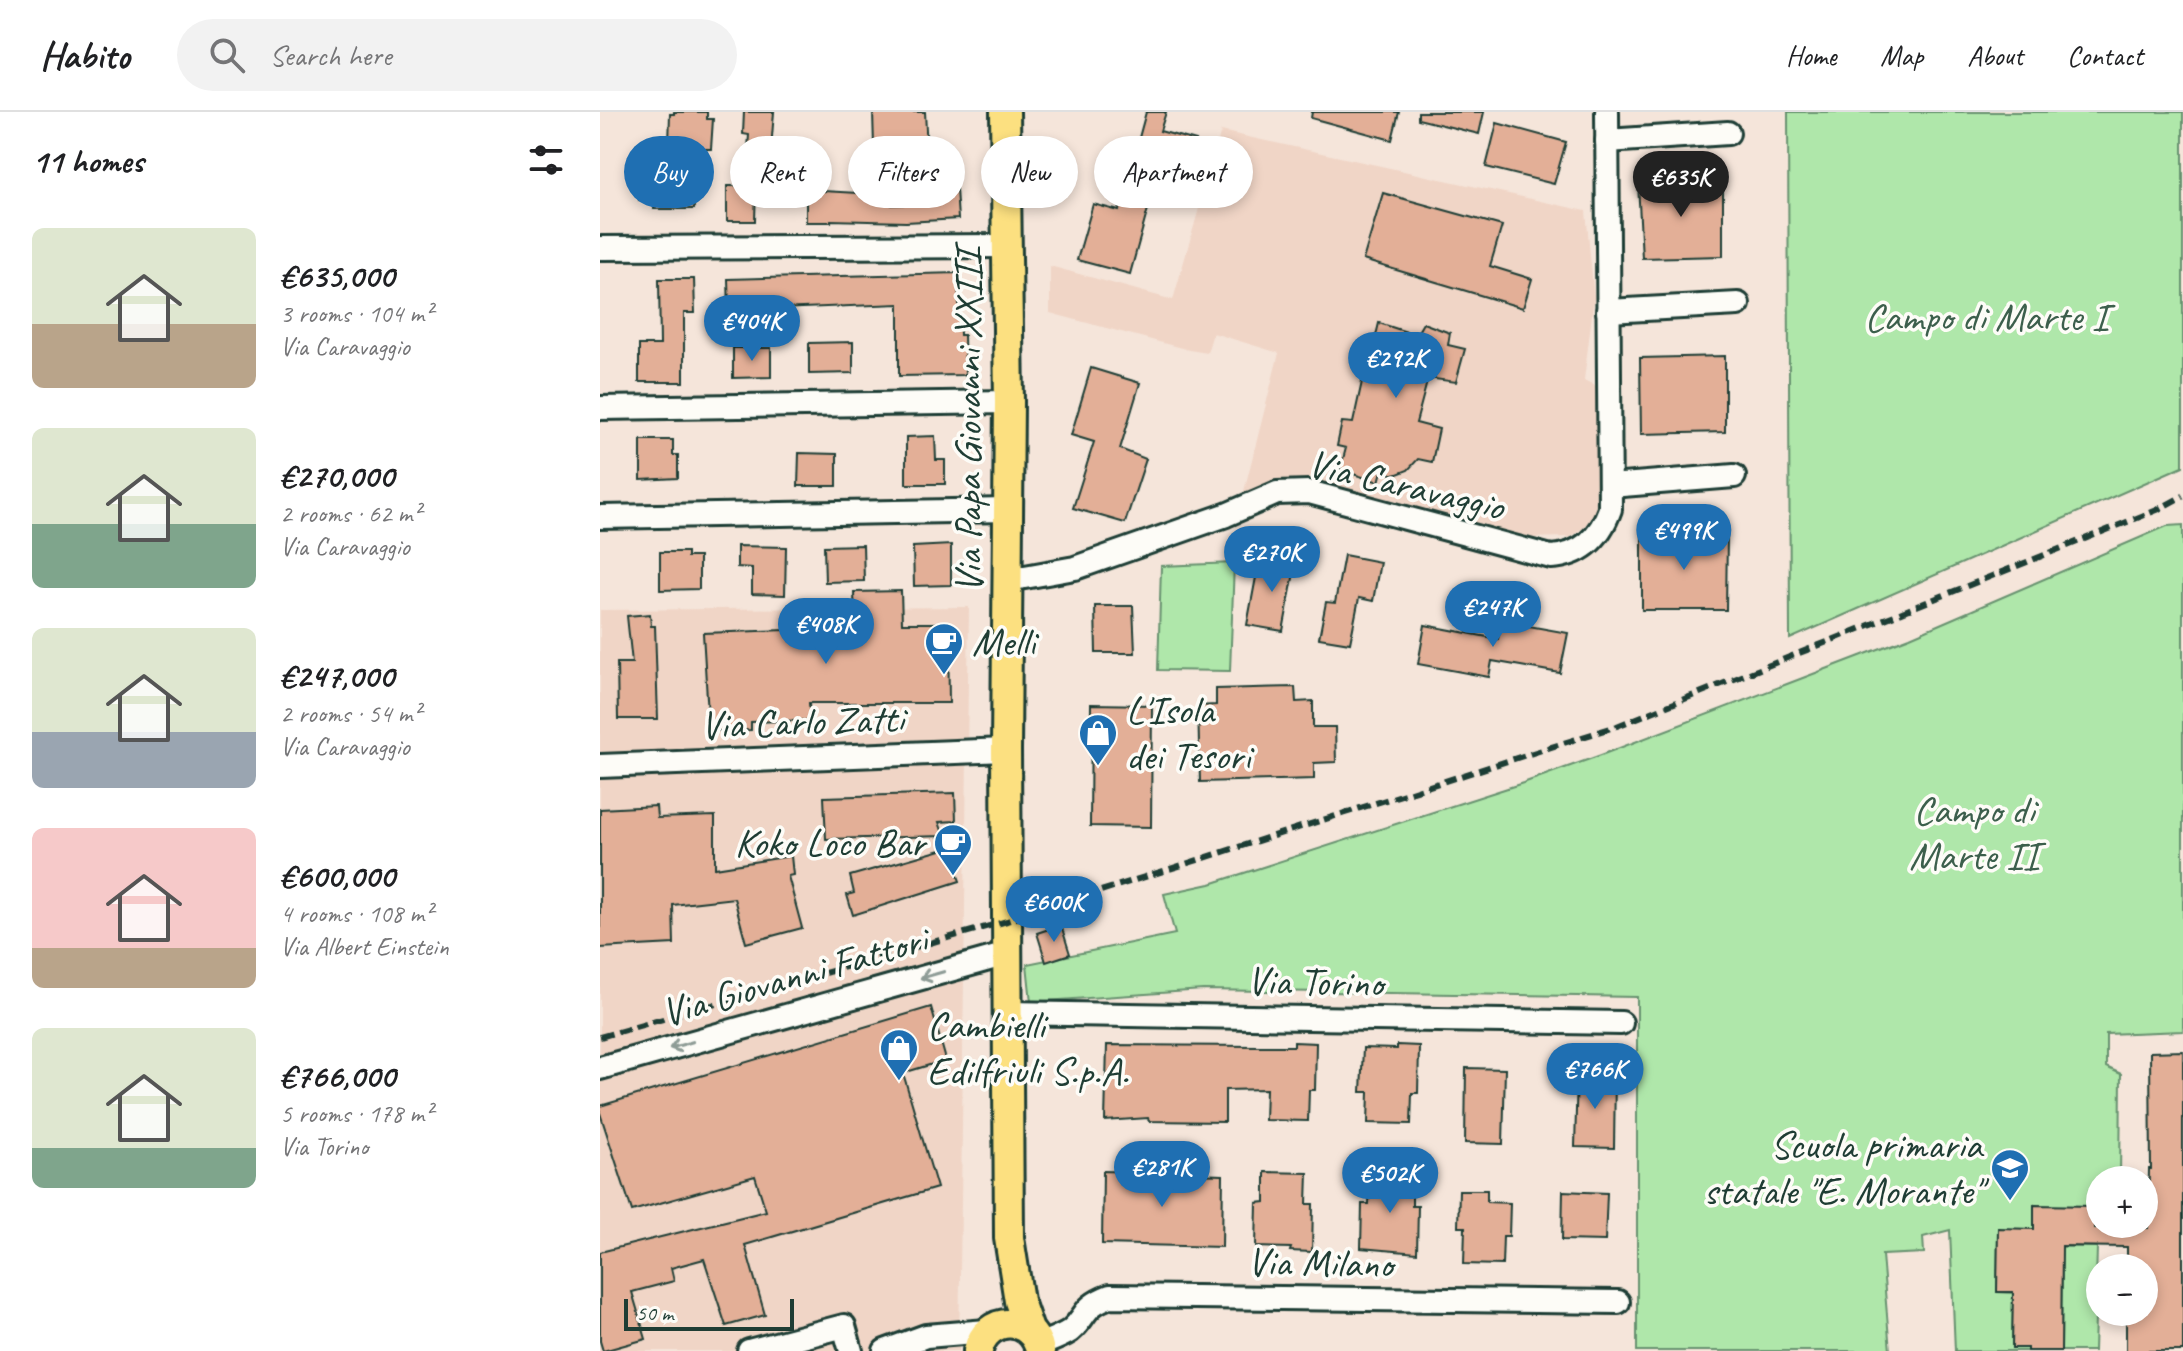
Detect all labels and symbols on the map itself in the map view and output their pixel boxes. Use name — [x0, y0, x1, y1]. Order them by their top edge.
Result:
pin: €635K — [1625, 151, 1737, 219]
street label: Via Papa Giovanni XXIII — [943, 241, 993, 593]
park label: Campo di Marte I — [1864, 292, 2117, 342]
pin: €404K — [696, 295, 808, 363]
pin: €292K — [1340, 332, 1452, 400]
street label: Via Caravaggio — [1303, 438, 1511, 532]
pin: €499K — [1628, 504, 1740, 572]
pin: €270K — [1216, 526, 1328, 594]
pin: €247K — [1437, 581, 1549, 649]
pin: €408K — [770, 598, 882, 666]
place label: Melli — [972, 617, 1040, 667]
cafe icon: Melli — [923, 621, 965, 676]
place label: L'Isola dei Tesori — [1126, 685, 1255, 781]
street label: Via Carlo Zatti — [699, 693, 909, 751]
shop icon: L'Isola dei Tesori — [1077, 712, 1119, 767]
park label: Campo di Marte II — [1909, 785, 2047, 881]
place label: Koko Loco Bar — [735, 818, 929, 868]
cafe icon: Koko Loco Bar — [932, 822, 974, 877]
pin: €600K — [998, 876, 1110, 944]
street label: Via Giovanni Fattori — [655, 913, 937, 1038]
street label: Via Torino — [1247, 956, 1387, 1008]
one-way arrow — [919, 968, 945, 983]
place label: Cambielli Edilfriuli S.p.A. — [927, 1000, 1129, 1096]
shop icon: Cambielli Edilfriuli S.p.A. — [878, 1027, 920, 1082]
one-way arrow — [669, 1038, 695, 1053]
pin: €766K — [1539, 1043, 1651, 1111]
place label: Scuola primaria statale "E. Morante" — [1704, 1120, 1990, 1216]
pin: €281K — [1106, 1141, 1218, 1209]
pin: €502K — [1334, 1147, 1446, 1215]
school or university icon: Scuola primaria statale "E. Morante" — [1989, 1147, 2031, 1202]
street label: Via Milano — [1247, 1237, 1397, 1289]
scale bar — [624, 1295, 794, 1331]

